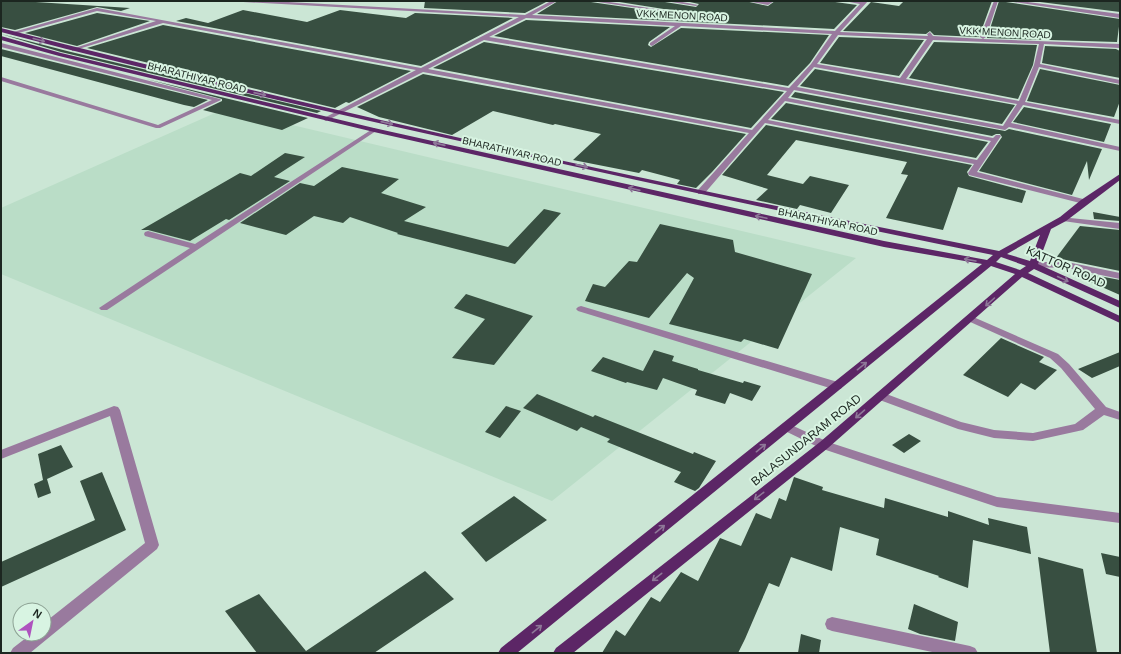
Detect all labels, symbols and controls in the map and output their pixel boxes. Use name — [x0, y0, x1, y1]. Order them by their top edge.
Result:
street label: VKK MENON ROAD — [636, 8, 728, 23]
street label: VKK MENON ROAD — [959, 25, 1051, 40]
one-way arrow — [32, 37, 45, 44]
street label: BHARATHIYAR ROAD — [146, 60, 247, 95]
one-way arrow — [254, 90, 267, 98]
one-way arrow — [380, 119, 393, 127]
street label: BHARATHIYAR ROAD — [461, 135, 562, 168]
one-way arrow — [433, 140, 446, 148]
one-way arrow — [575, 163, 588, 171]
one-way arrow — [628, 184, 641, 192]
street label: BHARATHIYAR ROAD — [777, 206, 879, 237]
one-way arrow — [754, 212, 767, 220]
street label: KATTOR ROAD — [1024, 243, 1108, 291]
one-way arrow — [964, 255, 977, 263]
one-way arrow — [1056, 276, 1068, 283]
one-way arrow — [985, 297, 995, 307]
one-way arrow — [856, 362, 867, 370]
street label: BALASUNDARAM ROAD — [748, 391, 864, 489]
one-way arrow — [855, 410, 865, 419]
one-way arrow — [755, 443, 766, 452]
one-way arrow — [754, 492, 765, 501]
one-way arrow — [654, 525, 665, 534]
one-way arrow — [652, 573, 663, 581]
north arrow — [12, 602, 52, 642]
text: N — [31, 606, 44, 621]
one-way arrow — [531, 624, 542, 633]

